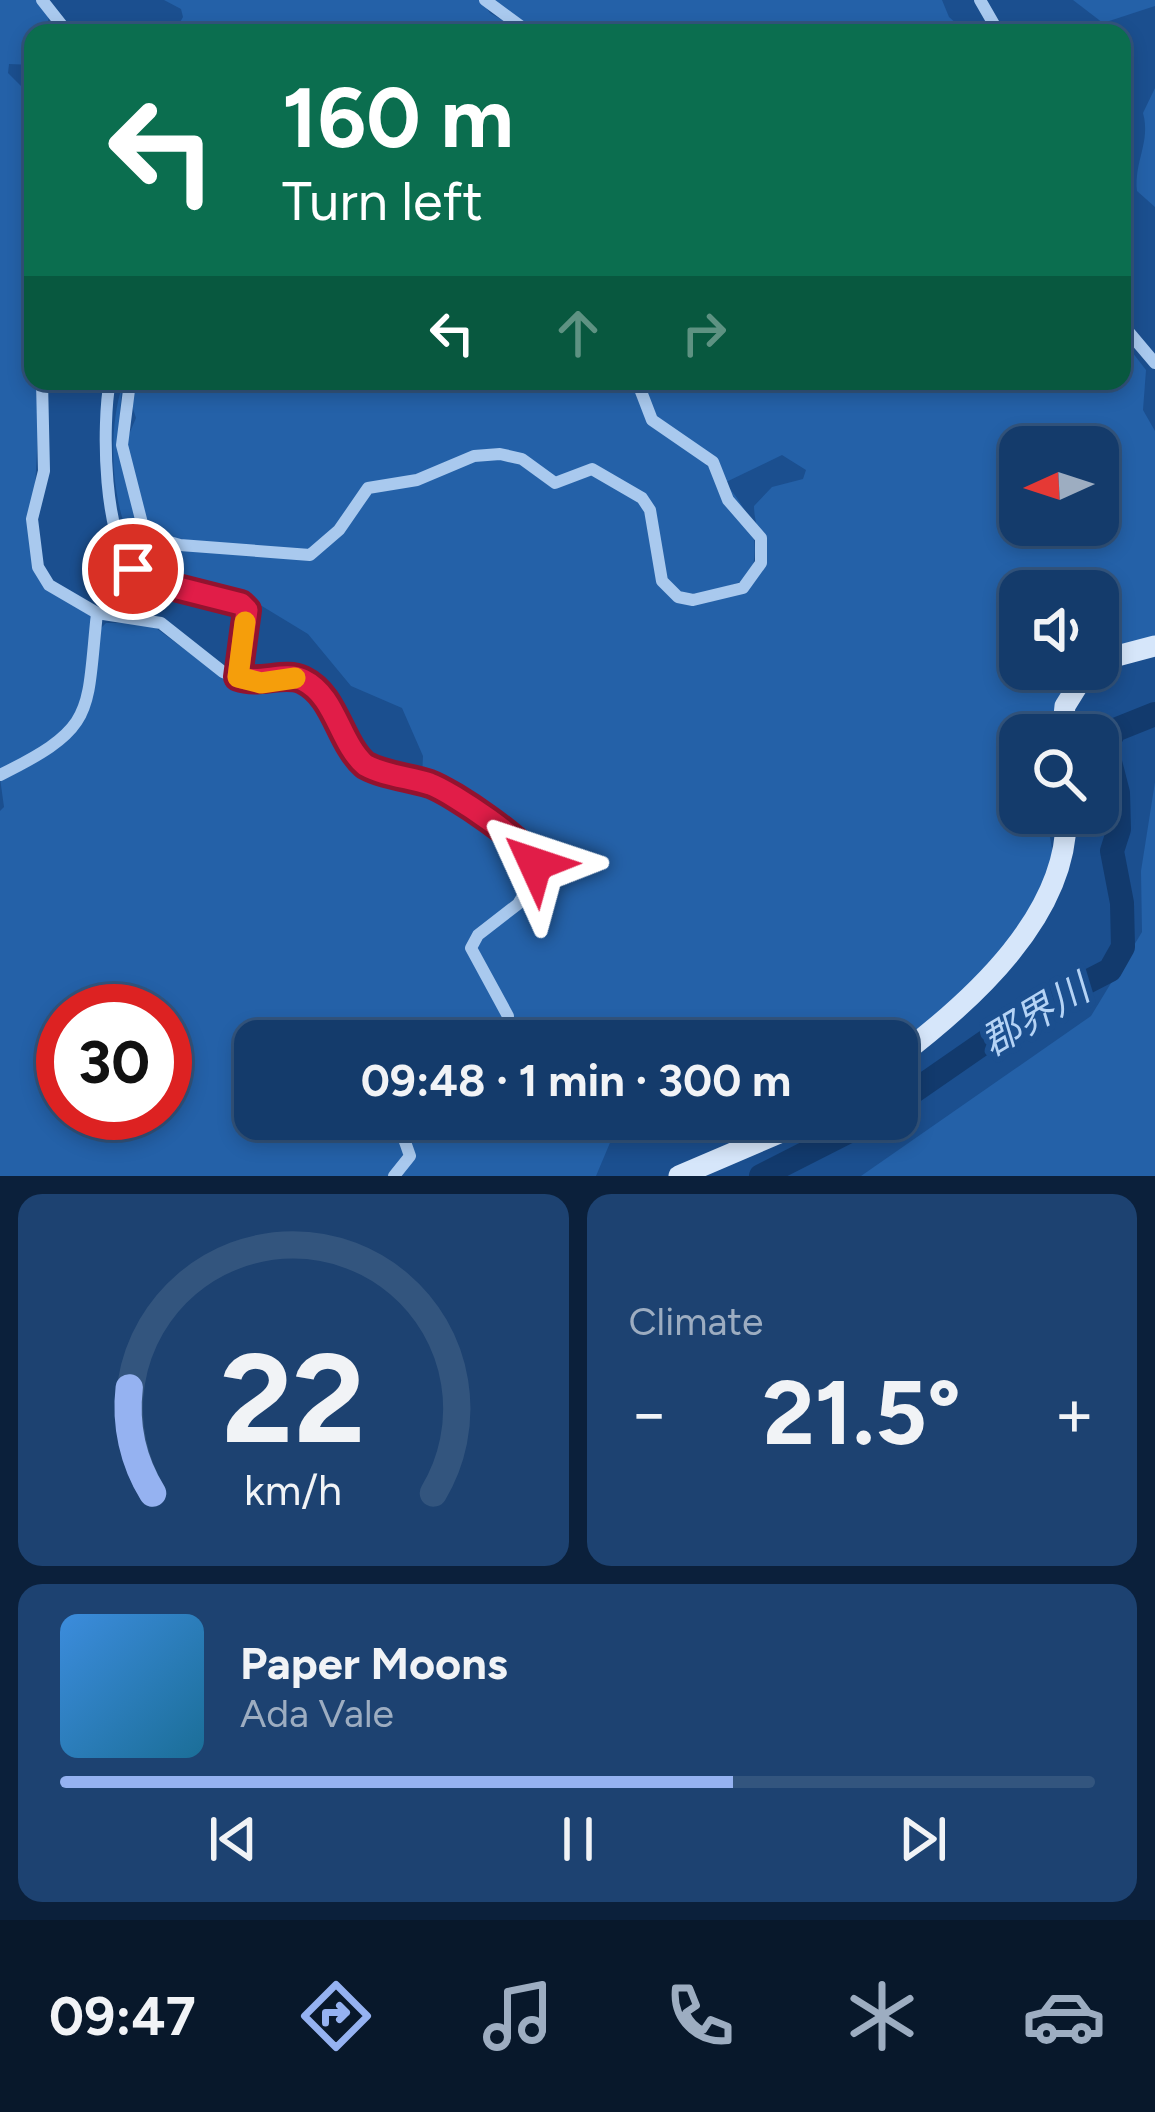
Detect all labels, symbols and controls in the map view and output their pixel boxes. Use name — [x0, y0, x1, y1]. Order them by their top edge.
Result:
text: 160 m — [282, 67, 514, 168]
icon: left — [84, 72, 240, 228]
text: Turn left — [282, 169, 483, 234]
icon: left — [419, 300, 485, 366]
icon: ahead — [545, 300, 611, 366]
icon: right — [671, 300, 737, 366]
north arrow — [999, 426, 1119, 546]
map controls — [999, 426, 1119, 834]
pin — [82, 518, 184, 620]
icon: arrive — [100, 536, 166, 602]
button: sound — [999, 570, 1119, 690]
button: search — [999, 714, 1119, 834]
position arrow — [472, 801, 598, 927]
water label: 郡界川 — [973, 963, 1101, 1065]
speed limit sign: 30 — [36, 984, 192, 1140]
text: 09:48 · 1 min · 300 m — [361, 1053, 791, 1107]
text: Climate — [629, 1298, 763, 1345]
text: 22 — [221, 1323, 366, 1473]
text: 21.5° — [762, 1358, 961, 1467]
text: − — [629, 1373, 670, 1453]
text: + — [1054, 1373, 1095, 1453]
text: km/h — [244, 1464, 342, 1516]
text: Paper Moons — [240, 1636, 508, 1690]
text: Ada Vale — [240, 1690, 394, 1737]
icon: previous — [200, 1806, 266, 1872]
icon: pause — [545, 1806, 611, 1872]
icon: next — [890, 1806, 956, 1872]
icon: directions — [294, 1974, 378, 2058]
icon: music — [476, 1974, 560, 2058]
icon: phone — [658, 1974, 742, 2058]
icon: climate — [840, 1974, 924, 2058]
icon: car — [1022, 1974, 1106, 2058]
text: 09:47 — [49, 1984, 196, 2049]

